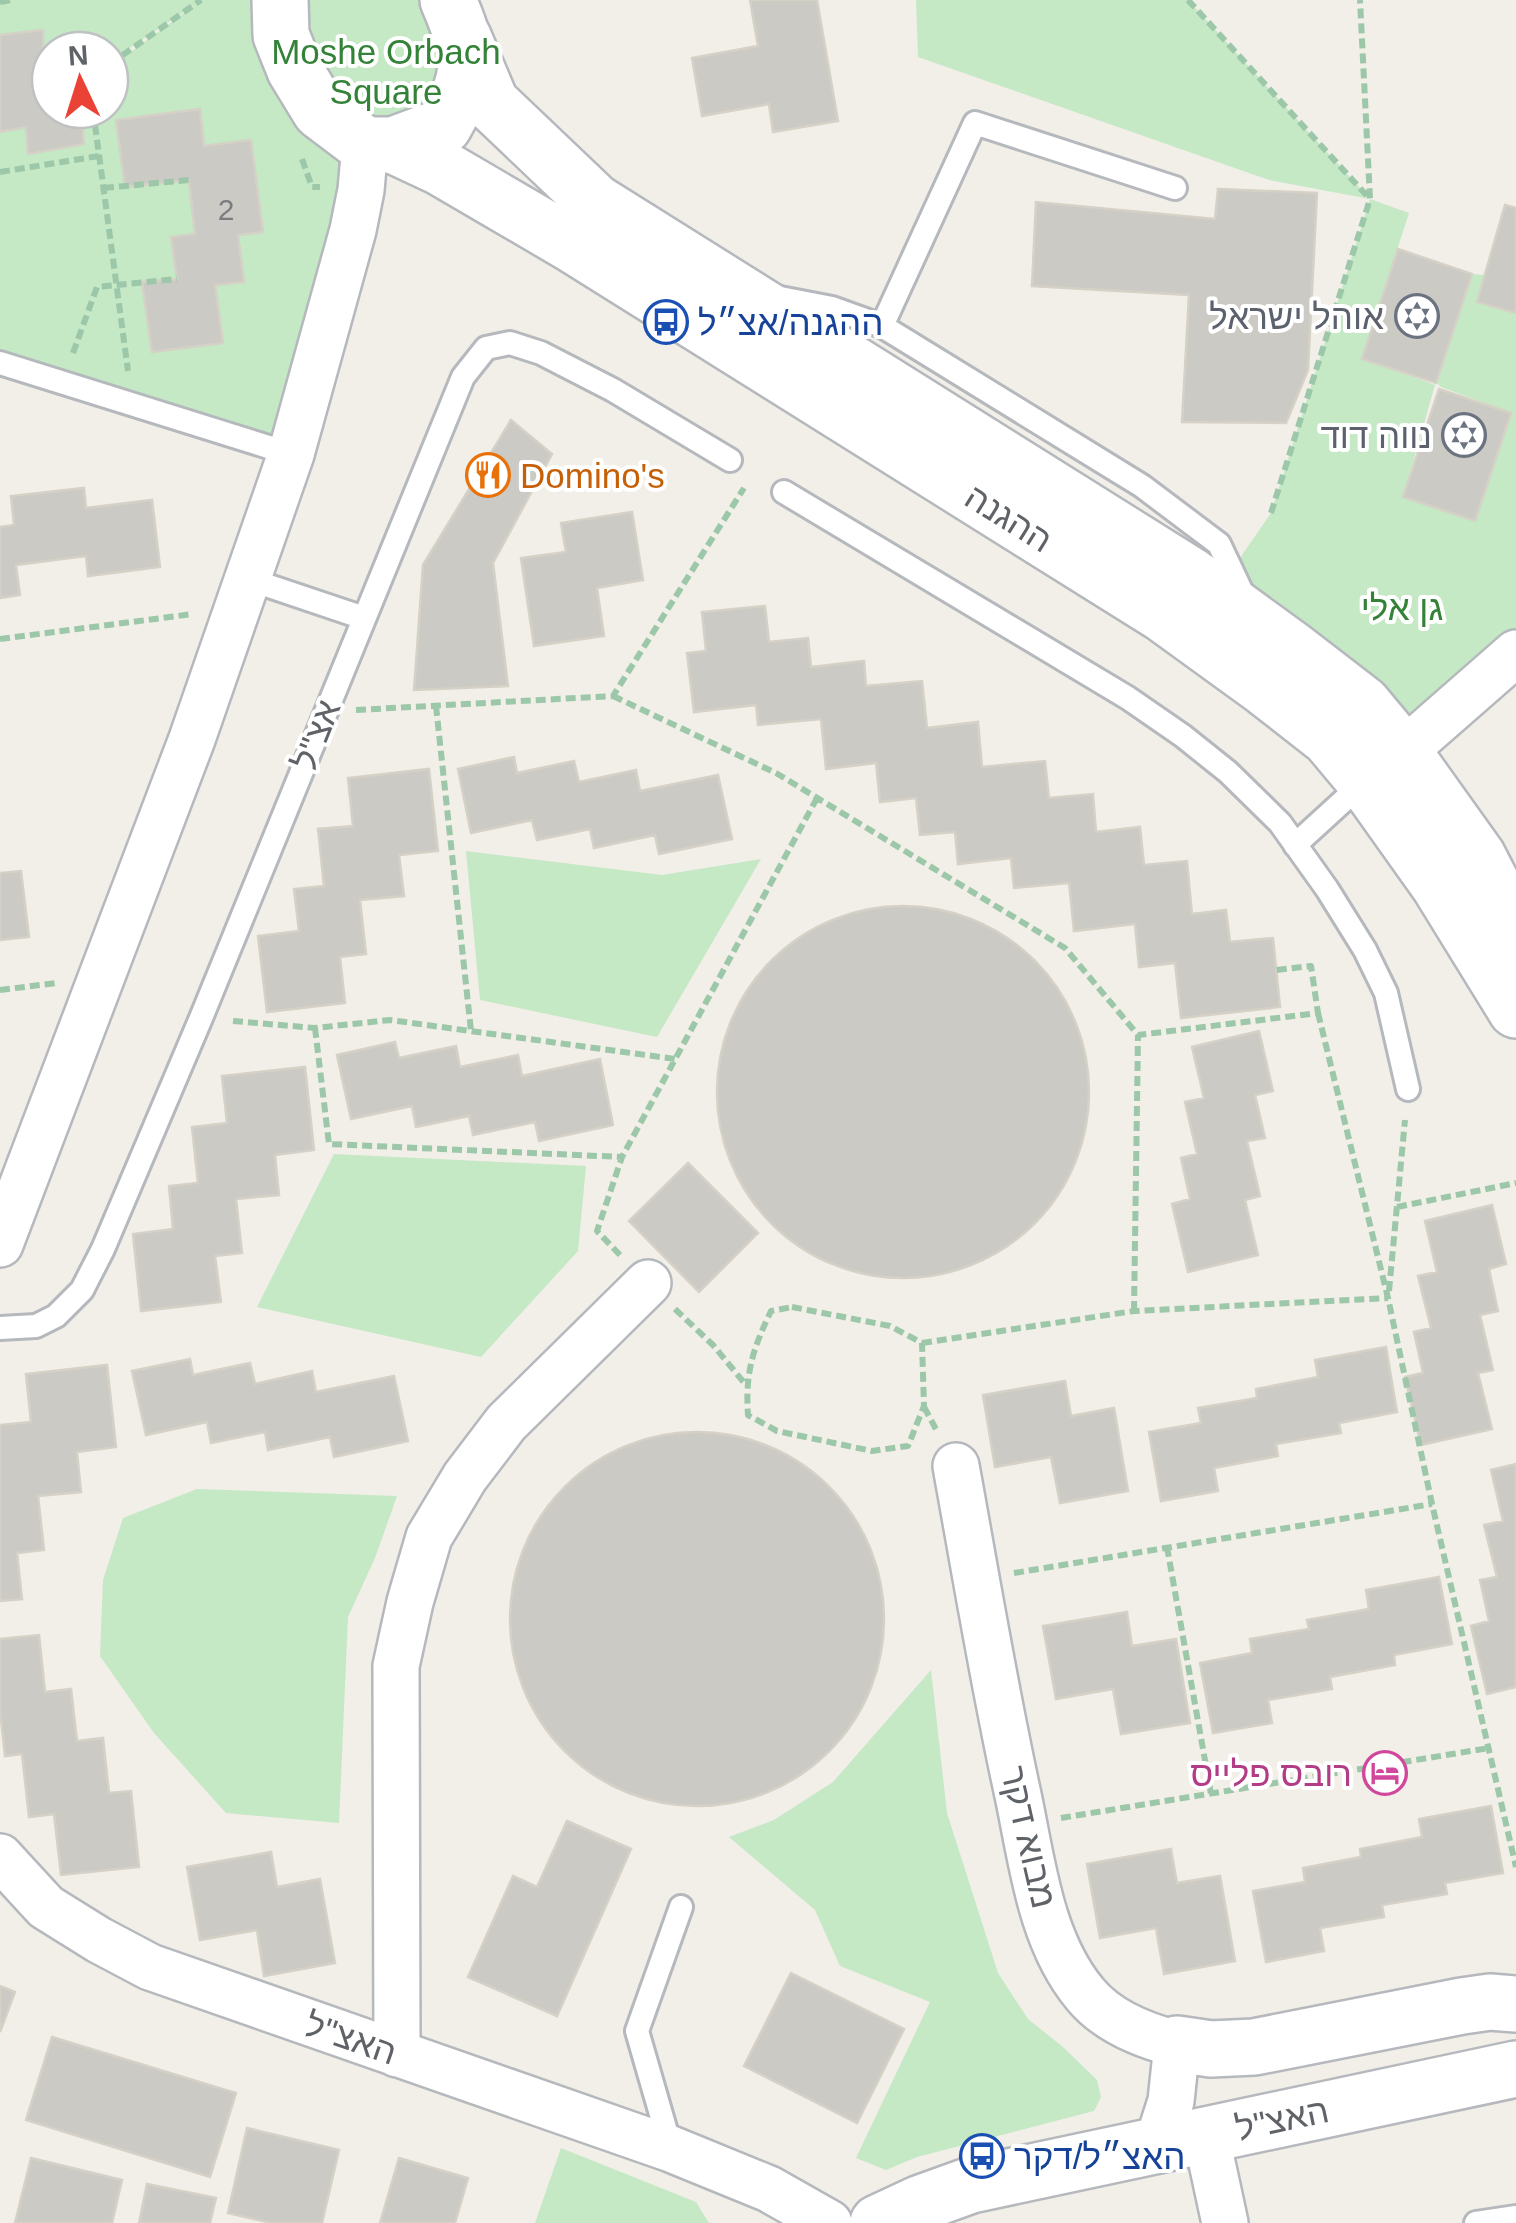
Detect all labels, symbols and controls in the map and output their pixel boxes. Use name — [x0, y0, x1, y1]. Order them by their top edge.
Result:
north arrow — [30, 30, 130, 130]
park label: Moshe Orbach Square — [271, 32, 501, 111]
text: N — [67, 39, 89, 72]
house number: 2 — [218, 193, 234, 226]
synagogue icon: אוהל ישראל — [1394, 293, 1440, 339]
place label: אוהל ישראל — [1209, 297, 1384, 336]
bus stop icon: ההגנה/אצ״ל — [643, 299, 689, 345]
place label: ההגנה/אצ״ל — [698, 303, 883, 342]
synagogue icon: נווה דוד — [1441, 412, 1487, 458]
place label: נווה דוד — [1320, 416, 1432, 455]
restaurant icon: Domino's — [465, 452, 511, 498]
place label: Domino's — [520, 456, 665, 495]
street label: ההגנה — [958, 476, 1060, 560]
park label: גן אלי — [1361, 588, 1443, 627]
street label: אצ"ל — [284, 694, 348, 776]
hotel icon: רובס פלייס — [1362, 1750, 1408, 1796]
place label: רובס פלייס — [1190, 1754, 1352, 1793]
street label: מבוא דקר — [994, 1762, 1064, 1912]
street label: האצ"ל — [300, 2004, 402, 2072]
street label: האצ"ל — [1232, 2090, 1332, 2148]
bus stop icon: האצ״ל/דקר — [959, 2133, 1005, 2179]
place label: האצ״ל/דקר — [1014, 2137, 1185, 2176]

